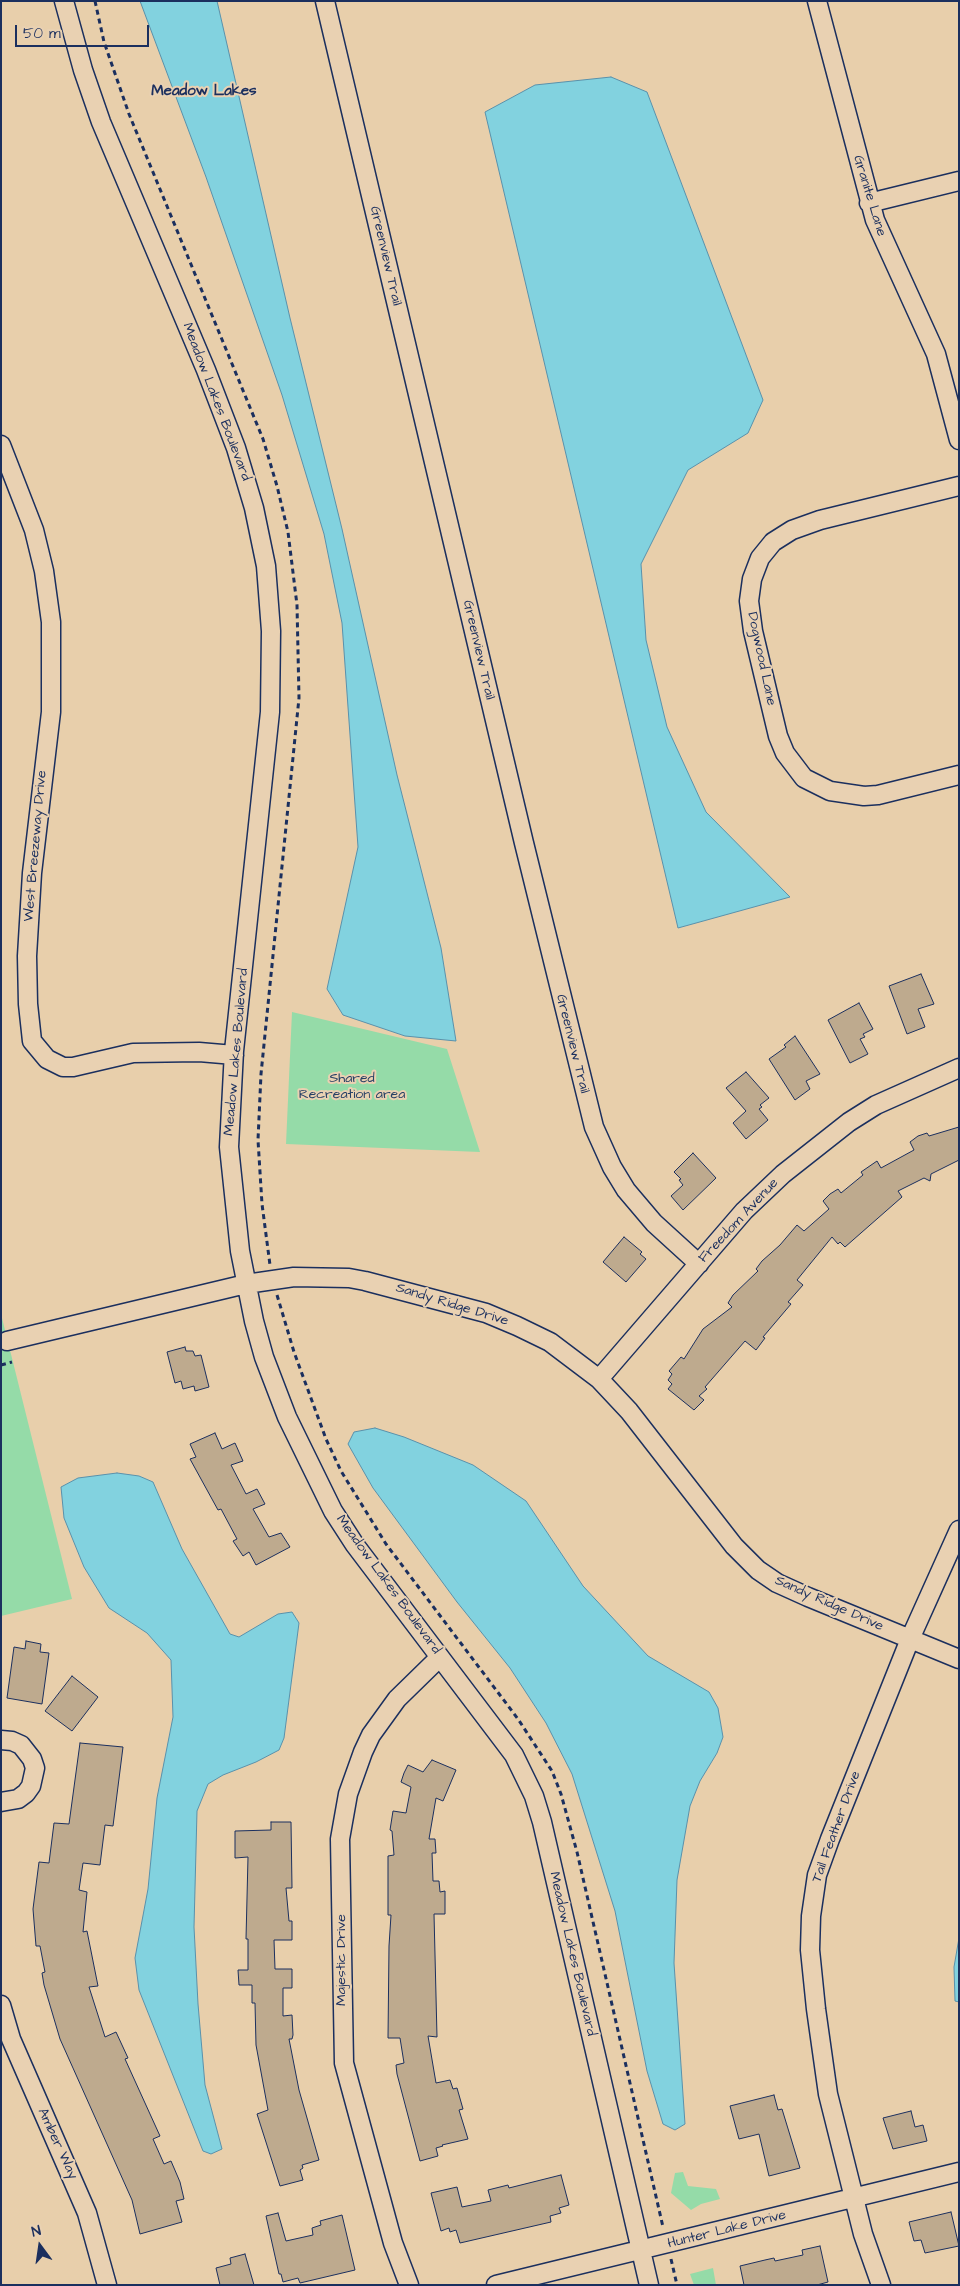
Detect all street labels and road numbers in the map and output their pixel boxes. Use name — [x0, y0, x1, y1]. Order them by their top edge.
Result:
street label: Granite Lane — [849, 153, 889, 239]
street label: Greenview Trail — [365, 205, 405, 307]
street label: Meadow Lakes Boulevard — [178, 321, 254, 483]
street label: Greenview Trail — [458, 599, 498, 701]
street label: Dogwood Lane — [743, 611, 779, 707]
street label: West Breezeway Drive — [21, 770, 51, 922]
street label: Meadow Lakes Boulevard — [221, 968, 253, 1136]
street label: Greenview Trail — [552, 993, 592, 1095]
street label: Freedom Avenue — [695, 1175, 783, 1267]
street label: Sandy Ridge Drive — [394, 1280, 510, 1330]
street label: Meadow Lakes Boulevard — [332, 1512, 444, 1658]
street label: Sandy Ridge Drive — [772, 1573, 886, 1635]
street label: Tail Feather Drive — [809, 1769, 865, 1885]
street label: Meadow Lakes Boulevard — [545, 1870, 599, 2038]
street label: Majestic Drive — [334, 1914, 350, 2006]
street label: Amber Way — [33, 2106, 81, 2182]
street label: Hunter Lake Drive — [666, 2207, 788, 2253]

